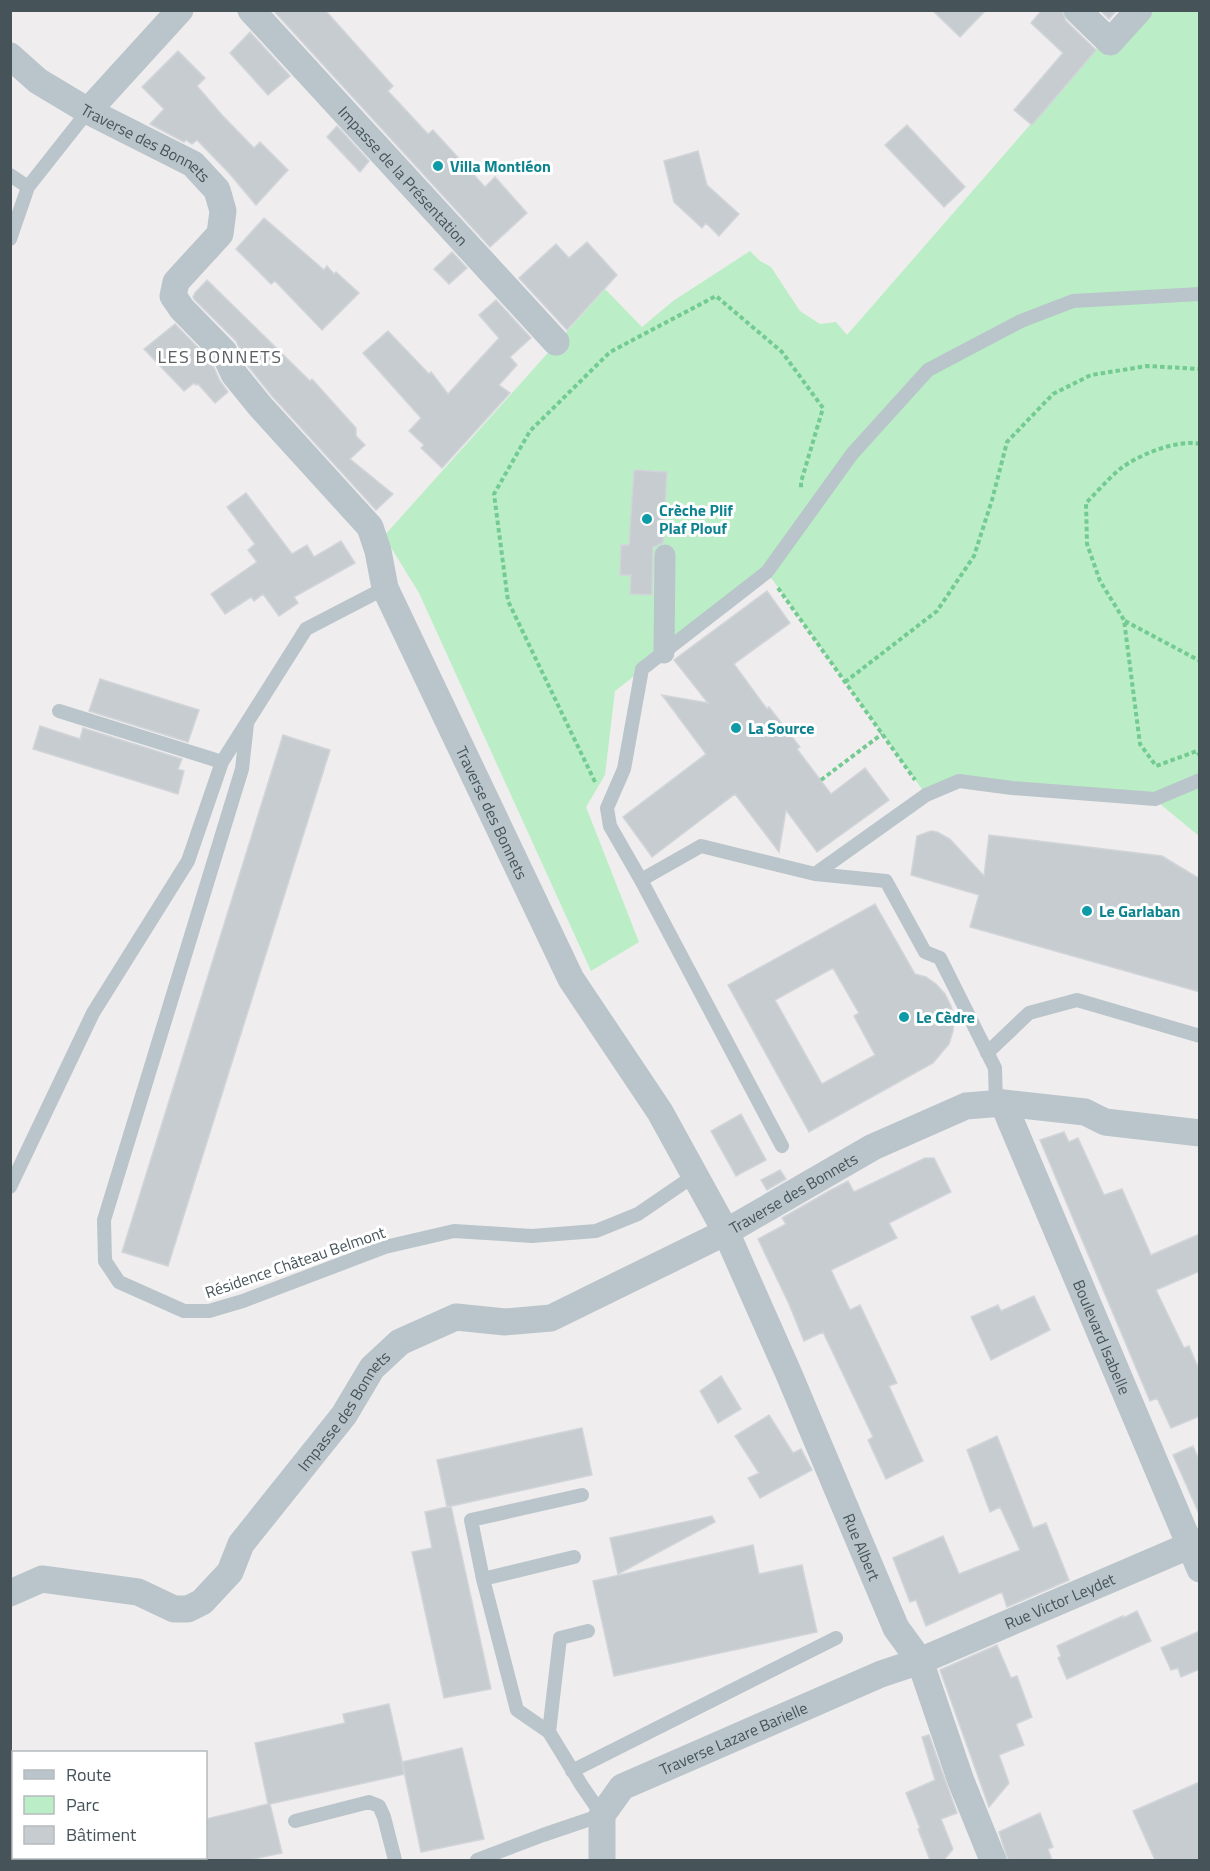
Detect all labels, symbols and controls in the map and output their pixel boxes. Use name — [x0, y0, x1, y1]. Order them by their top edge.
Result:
street label: Traverse des Bonnets — [76, 97, 216, 188]
street label: Impasse de la Présentation — [333, 100, 474, 251]
place label: Villa Montléon — [450, 154, 551, 178]
marker: Villa Montléon — [431, 159, 445, 173]
district label: LES BONNETS — [157, 343, 283, 370]
place label: Crèche Plif Plaf Plouf — [659, 498, 733, 540]
marker: Crèche Plif Plaf Plouf — [640, 512, 654, 526]
place label: La Source — [748, 716, 815, 740]
marker: La Source — [729, 721, 743, 735]
street label: Traverse des Bonnets — [450, 742, 534, 883]
place label: Le Garlaban — [1099, 899, 1180, 923]
marker: Le Garlaban — [1080, 904, 1094, 918]
place label: Le Cèdre — [916, 1005, 975, 1029]
marker: Le Cèdre — [897, 1010, 911, 1024]
street label: Traverse des Bonnets — [725, 1146, 862, 1240]
street label: Résidence Château Belmont — [202, 1220, 389, 1304]
street label: Boulevard Isabelle — [1067, 1276, 1137, 1398]
street label: Impasse des Bonnets — [292, 1345, 396, 1476]
street label: Rue Albert — [837, 1510, 887, 1585]
street label: Rue Victor Leydet — [1001, 1567, 1119, 1635]
street label: Traverse Lazare Barielle — [656, 1696, 811, 1781]
legend — [12, 1751, 207, 1859]
text: Route — [66, 1761, 111, 1788]
text: Parc — [66, 1791, 100, 1818]
text: Bâtiment — [66, 1821, 137, 1848]

